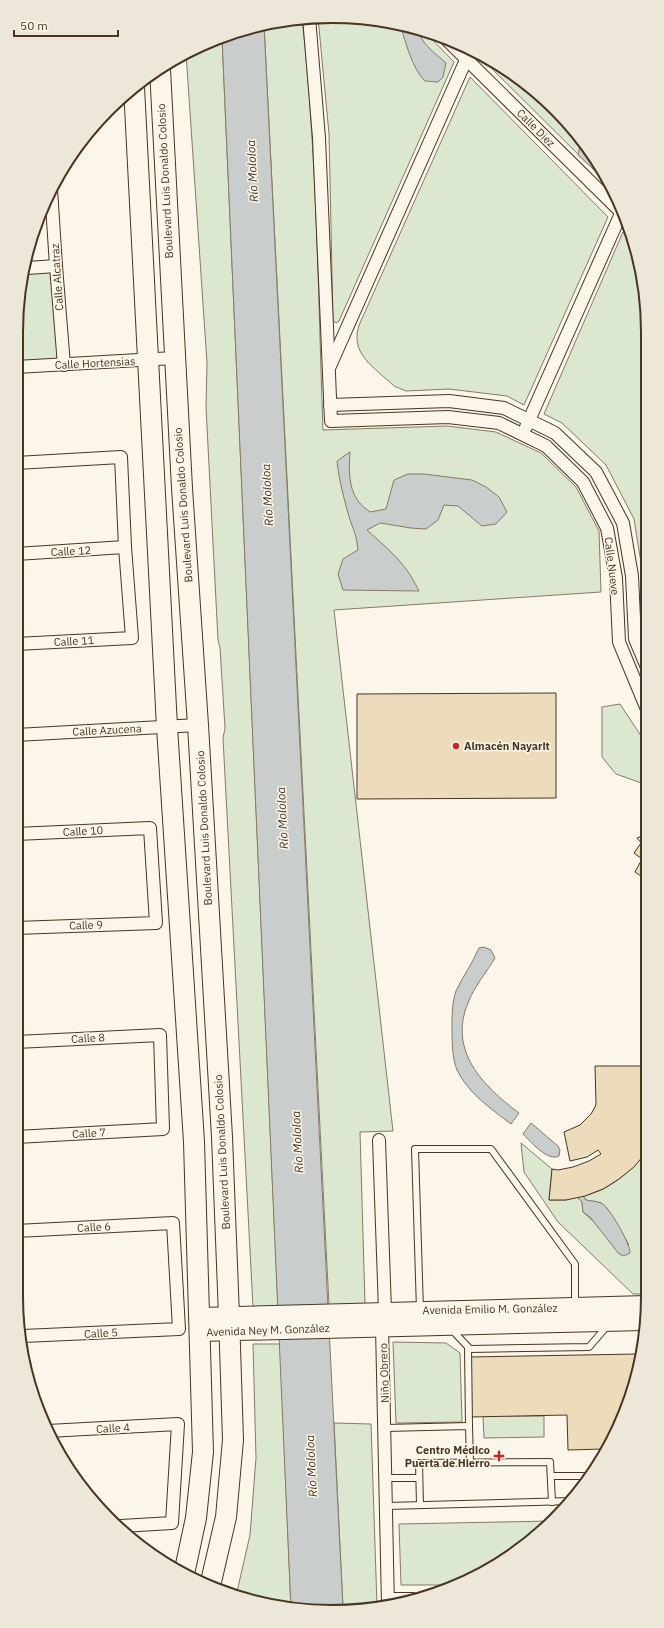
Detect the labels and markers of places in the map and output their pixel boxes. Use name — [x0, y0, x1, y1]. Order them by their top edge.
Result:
place label: Almacén Nayarit — [464, 739, 550, 753]
marker: Almacén Nayarit — [451, 741, 461, 751]
place label: Centro Médico Puerta de Hierro — [405, 1443, 490, 1470]
marker: Centro Médico Puerta de Hierro — [493, 1450, 505, 1462]

